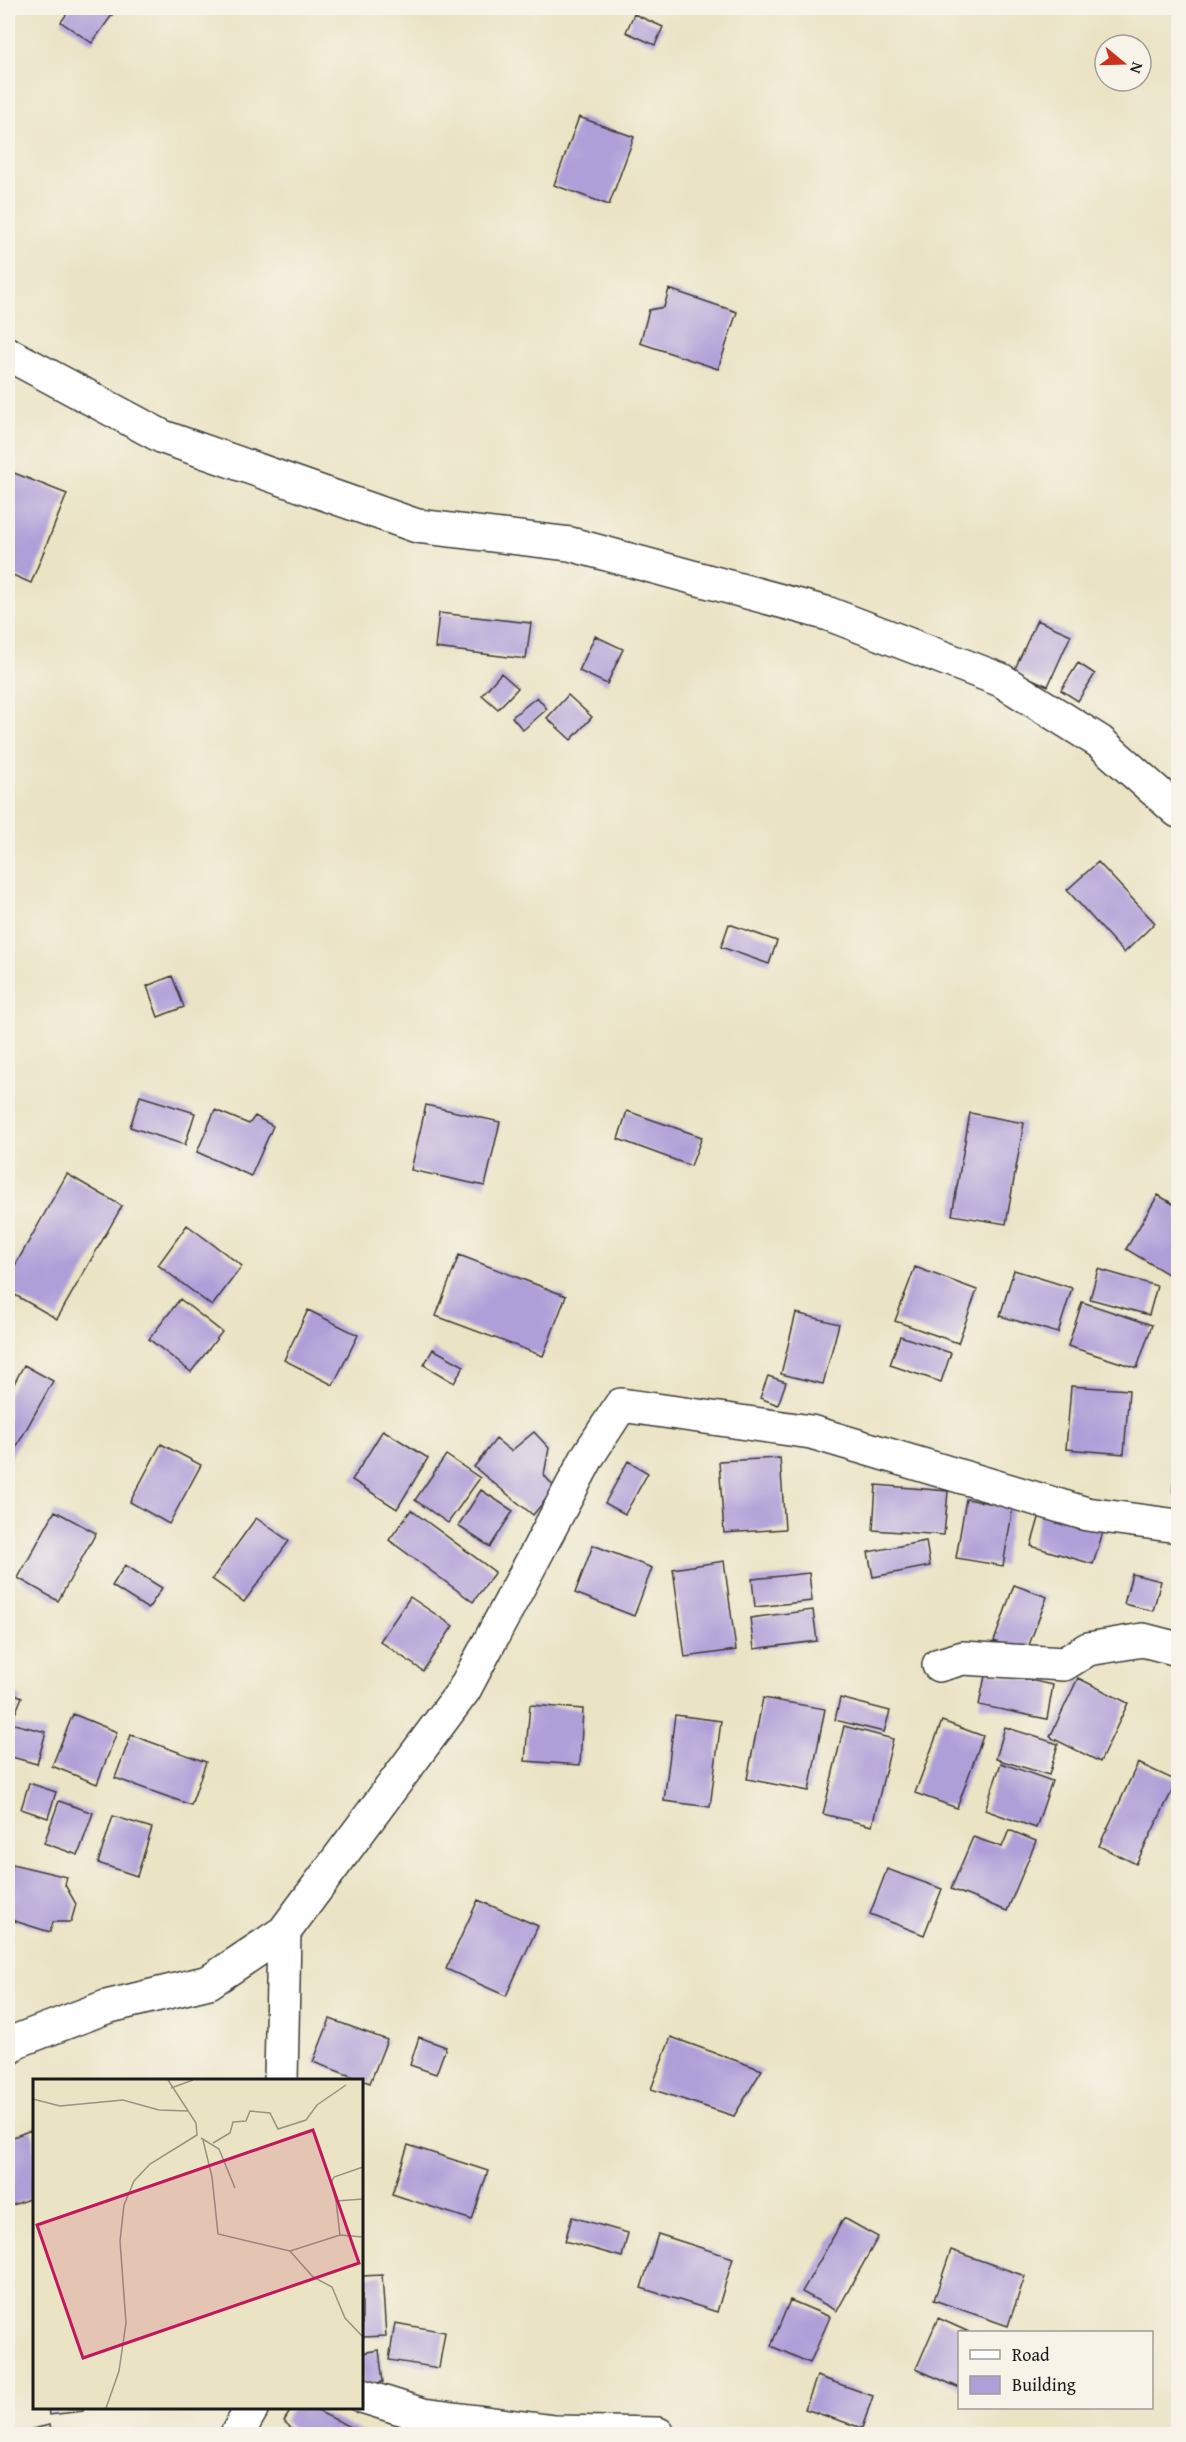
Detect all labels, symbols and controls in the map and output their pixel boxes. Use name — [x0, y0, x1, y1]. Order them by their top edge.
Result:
north arrow — [1093, 33, 1153, 93]
text: N — [1124, 59, 1150, 77]
inset map — [33, 2079, 363, 2409]
legend — [958, 2331, 1153, 2409]
text: Road — [1012, 2341, 1050, 2368]
text: Building — [1012, 2371, 1076, 2398]

